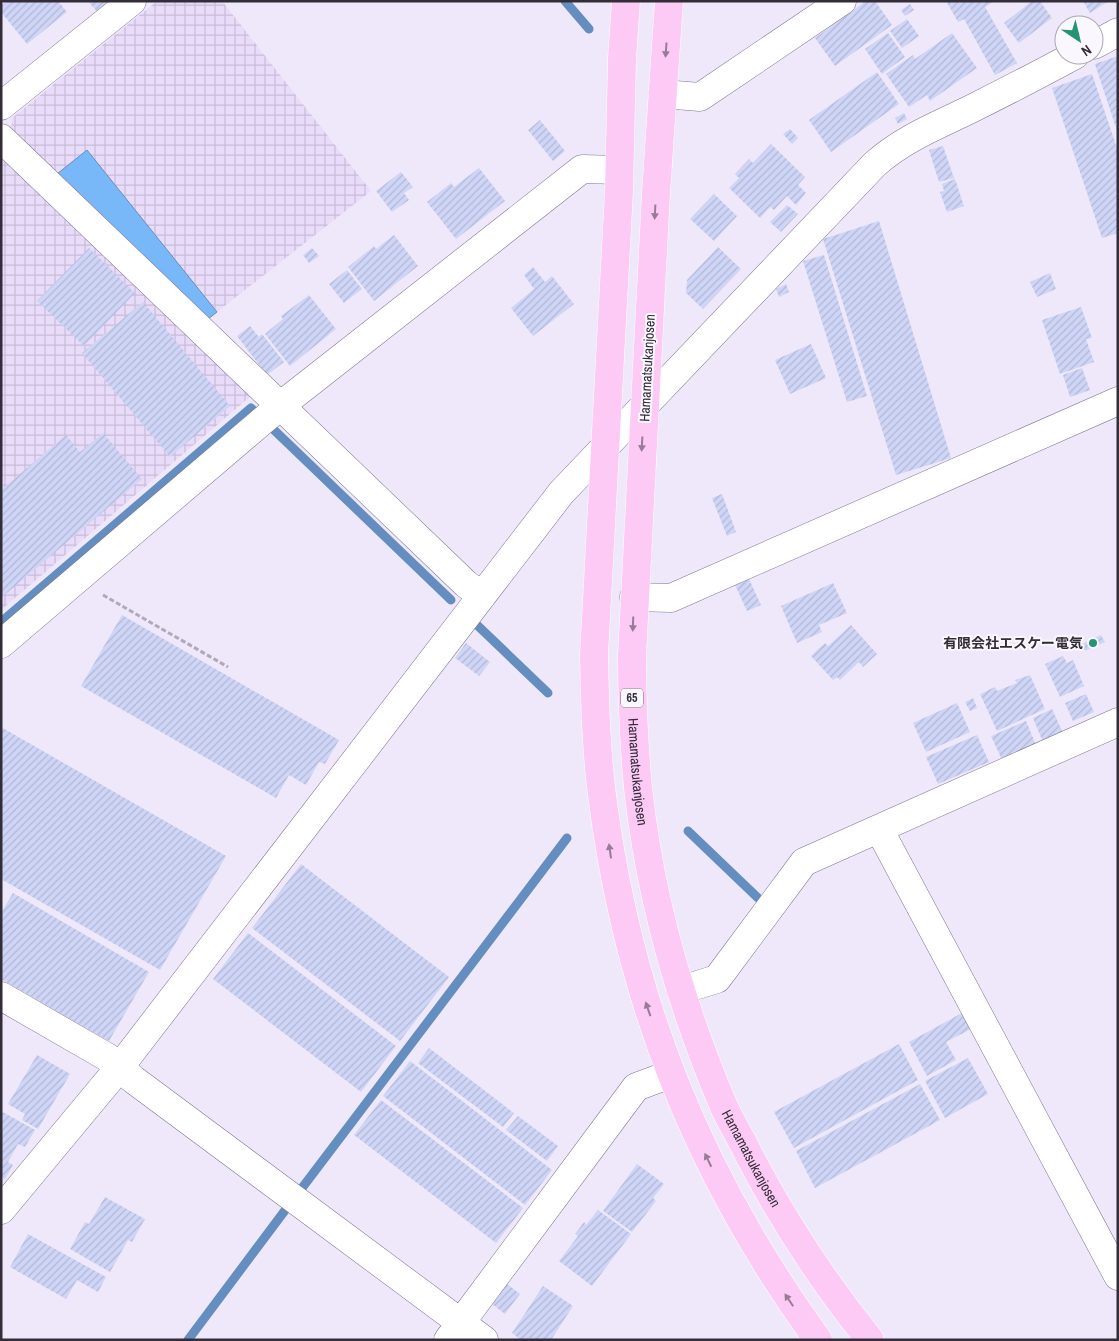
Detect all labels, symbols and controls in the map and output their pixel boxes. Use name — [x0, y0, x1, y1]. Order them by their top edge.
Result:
north arrow — [1054, 15, 1104, 65]
text: N — [1078, 41, 1095, 60]
one-way arrow — [661, 42, 669, 58]
one-way arrow — [651, 204, 659, 220]
street label: Hamamatsukanjosen — [635, 314, 659, 422]
one-way arrow — [638, 436, 646, 452]
one-way arrow — [629, 616, 637, 632]
place label: 有限会社エスケー電気 — [943, 634, 1083, 652]
marker: 有限会社エスケー電気 — [1087, 637, 1099, 649]
road number: 65 — [621, 688, 643, 708]
street label: Hamamatsukanjosen — [624, 718, 652, 827]
one-way arrow — [605, 843, 613, 859]
one-way arrow — [643, 1001, 651, 1016]
street label: Hamamatsukanjosen — [718, 1107, 785, 1210]
one-way arrow — [704, 1152, 712, 1167]
one-way arrow — [784, 1293, 794, 1307]

